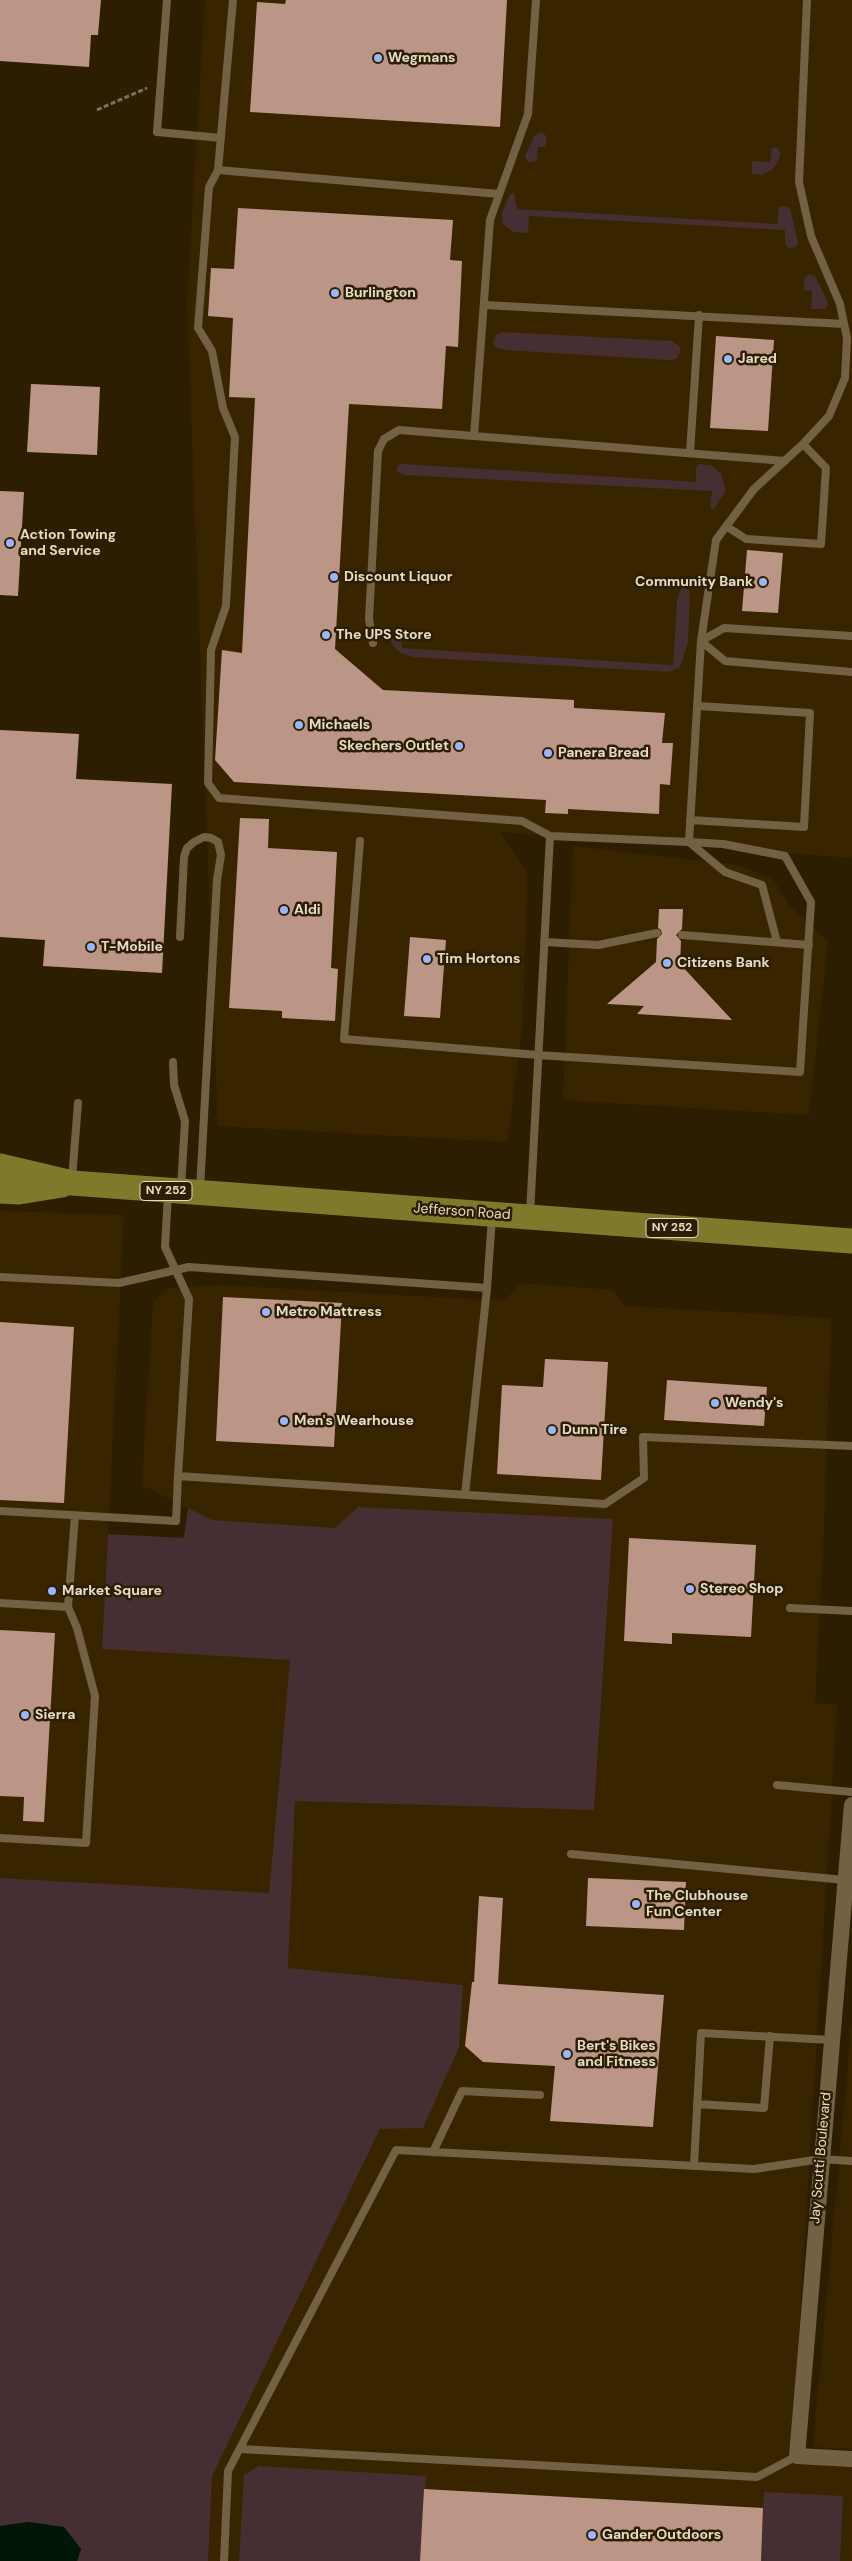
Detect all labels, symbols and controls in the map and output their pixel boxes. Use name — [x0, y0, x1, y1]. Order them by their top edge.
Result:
place label: Wegmans — [388, 50, 456, 66]
marker: Wegmans — [372, 52, 384, 64]
place label: Burlington — [345, 285, 416, 301]
marker: Burlington — [329, 287, 341, 299]
place label: Jared — [738, 351, 777, 367]
marker: Jared — [722, 353, 734, 365]
place label: Action Towing and Service — [20, 527, 116, 560]
marker: Action Towing and Service — [4, 537, 16, 549]
place label: Discount Liquor — [344, 569, 453, 585]
marker: Discount Liquor — [328, 571, 340, 583]
place label: Community Bank — [635, 574, 753, 590]
marker: Community Bank — [757, 576, 769, 588]
place label: The UPS Store — [336, 627, 432, 643]
marker: The UPS Store — [320, 629, 332, 641]
place label: Michaels — [309, 717, 370, 733]
marker: Michaels — [293, 719, 305, 731]
place label: Skechers Outlet — [339, 738, 449, 754]
marker: Skechers Outlet — [453, 740, 465, 752]
place label: Panera Bread — [558, 745, 649, 761]
marker: Panera Bread — [542, 747, 554, 759]
place label: Aldi — [294, 902, 321, 918]
marker: Aldi — [278, 904, 290, 916]
place label: T-Mobile — [101, 939, 163, 955]
marker: T-Mobile — [85, 941, 97, 953]
place label: Tim Hortons — [437, 951, 520, 967]
marker: Tim Hortons — [421, 953, 433, 965]
place label: Citizens Bank — [677, 955, 770, 971]
marker: Citizens Bank — [661, 957, 673, 969]
road number: NY 252 — [140, 1182, 192, 1200]
street label: Jefferson Road — [413, 1200, 511, 1224]
road number: NY 252 — [646, 1218, 698, 1238]
place label: Metro Mattress — [276, 1304, 382, 1320]
marker: Metro Mattress — [260, 1306, 272, 1318]
place label: Wendy's — [725, 1395, 783, 1411]
marker: Wendy's — [709, 1397, 721, 1409]
place label: Men's Wearhouse — [294, 1413, 414, 1429]
marker: Men's Wearhouse — [278, 1415, 290, 1427]
place label: Dunn Tire — [562, 1422, 627, 1438]
marker: Dunn Tire — [546, 1424, 558, 1436]
place label: Stereo Shop — [700, 1581, 783, 1597]
place label: Market Square — [62, 1583, 162, 1599]
marker: Stereo Shop — [684, 1583, 696, 1595]
marker: Market Square — [46, 1585, 58, 1597]
place label: Sierra — [35, 1707, 75, 1723]
marker: Sierra — [19, 1709, 31, 1721]
place label: The Clubhouse Fun Center — [646, 1888, 748, 1920]
marker: The Clubhouse Fun Center — [630, 1898, 642, 1910]
place label: Bert's Bikes and Fitness — [577, 2038, 656, 2070]
marker: Bert's Bikes and Fitness — [561, 2048, 573, 2060]
street label: Jay Scutti Boulevard — [807, 2092, 835, 2224]
place label: Gander Outdoors — [602, 2527, 721, 2543]
marker: Gander Outdoors — [586, 2529, 598, 2541]

